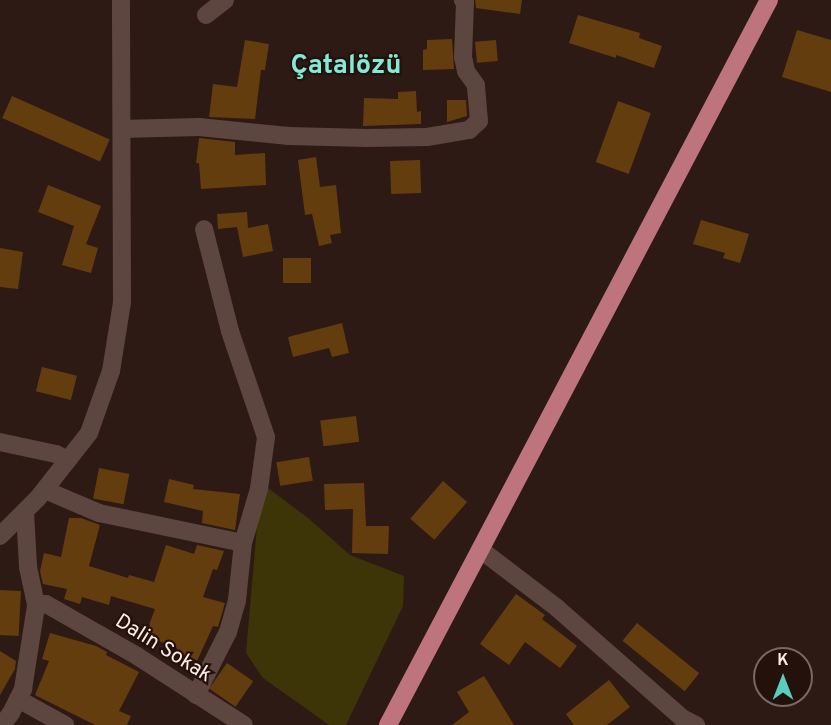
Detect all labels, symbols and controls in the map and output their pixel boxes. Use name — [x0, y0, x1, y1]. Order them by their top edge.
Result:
district label: Çatalözü — [291, 51, 401, 83]
street label: Dalin Sokak — [110, 609, 216, 689]
north arrow — [753, 647, 813, 707]
text: K — [777, 651, 789, 671]

